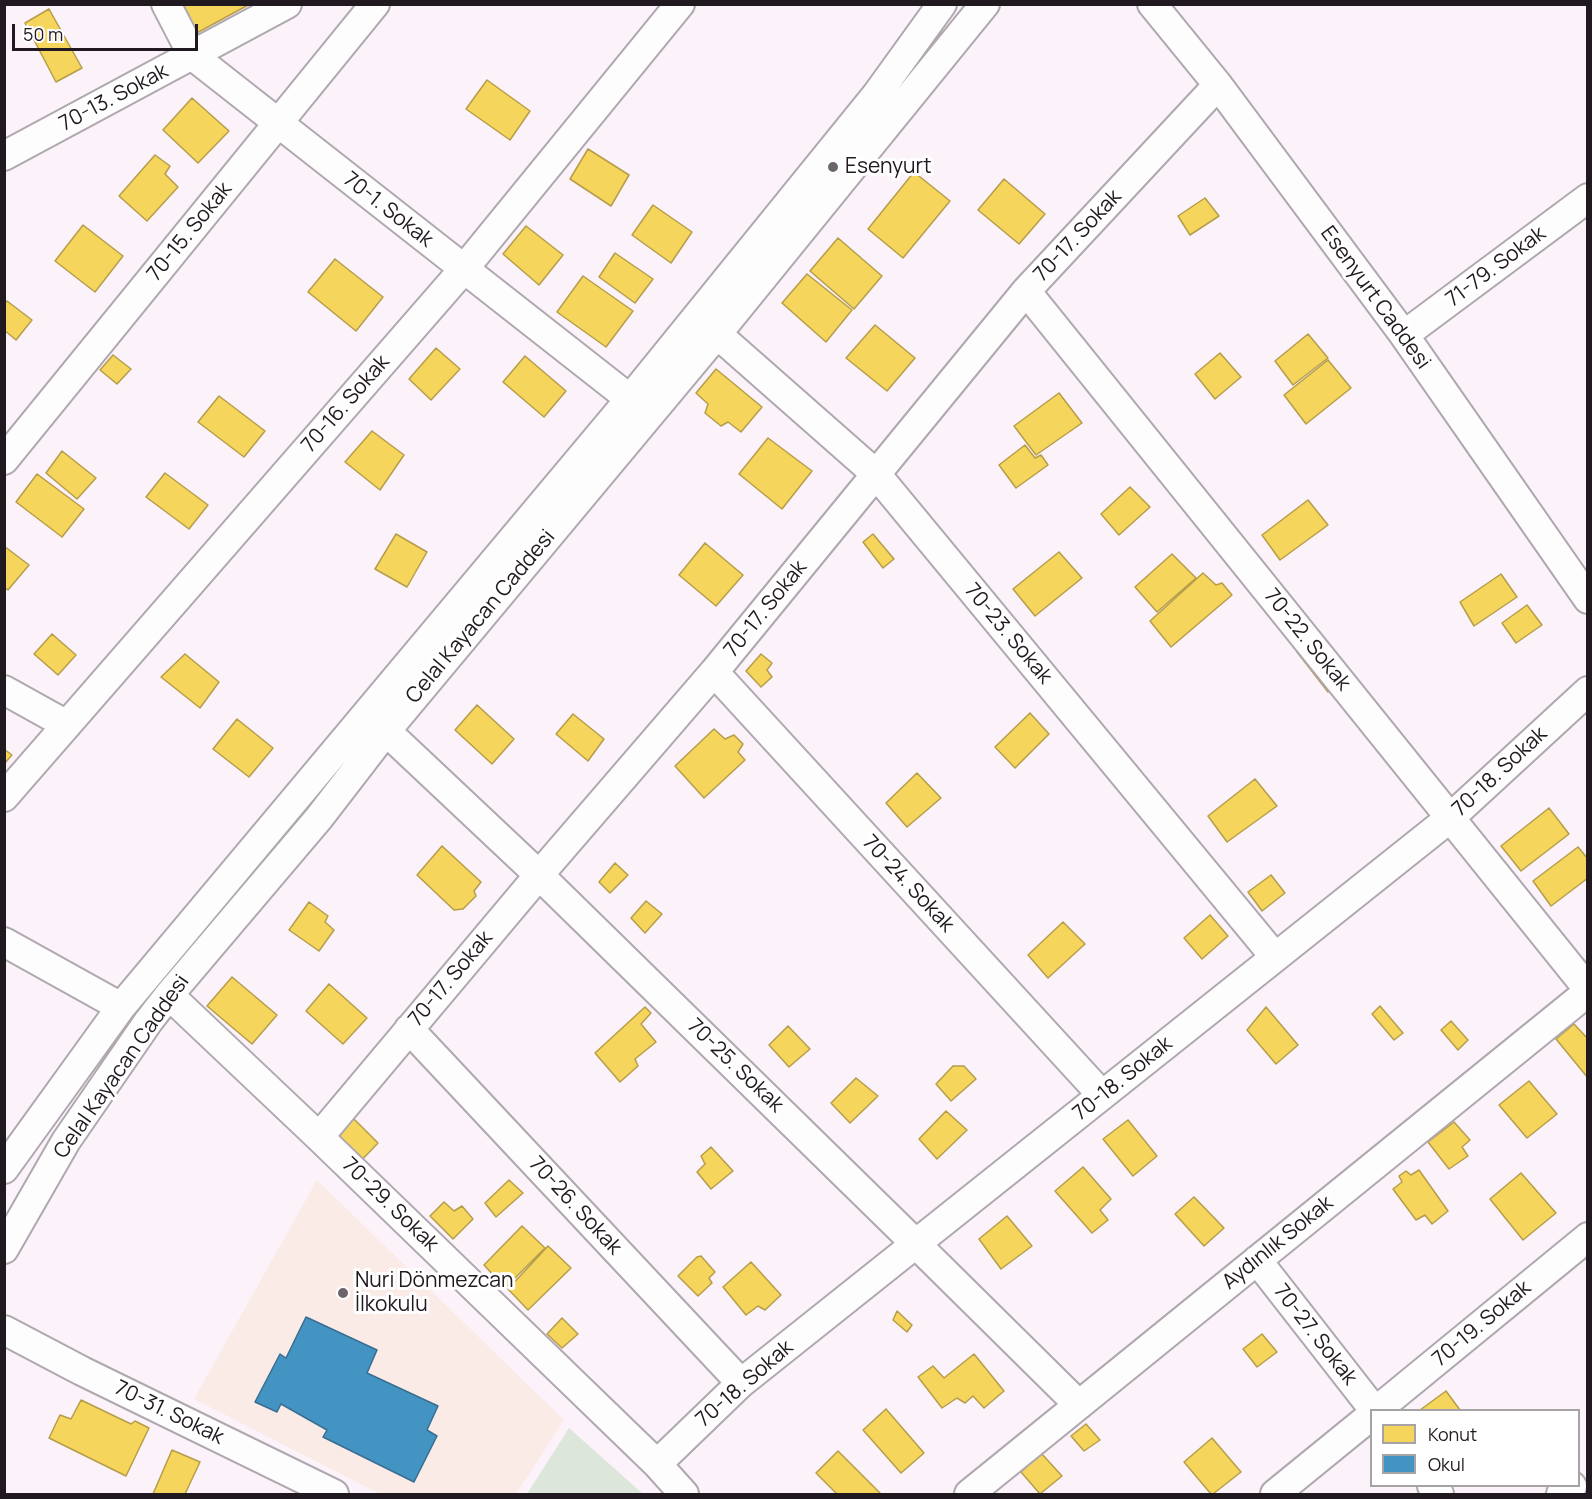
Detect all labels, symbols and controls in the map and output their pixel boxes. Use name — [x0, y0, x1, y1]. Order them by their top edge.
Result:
scale bar — [15, 12, 201, 50]
text: 50 m — [23, 22, 63, 46]
street label: 70-13. Sokak — [55, 59, 173, 137]
place label: Esenyurt — [845, 154, 932, 180]
marker: Esenyurt — [826, 160, 840, 174]
street label: 70-1. Sokak — [338, 167, 438, 253]
street label: 70-15. Sokak — [142, 177, 238, 287]
street label: 70-17. Sokak — [1029, 185, 1127, 287]
street label: 71-79. Sokak — [1441, 221, 1551, 313]
street label: Esenyurt Caddesi — [1315, 222, 1435, 374]
street label: 70-16. Sokak — [297, 350, 395, 458]
street label: Celal Kayacan Caddesi — [401, 525, 561, 709]
street label: 70-17. Sokak — [719, 556, 813, 662]
street label: 70-23. Sokak — [959, 579, 1057, 689]
street label: 70-22. Sokak — [1258, 584, 1356, 696]
street label: 70-18. Sokak — [1448, 722, 1552, 822]
street label: 70-24. Sokak — [857, 830, 959, 938]
street label: 70-17. Sokak — [404, 926, 498, 1032]
street label: Celal Kayacan Caddesi — [49, 970, 195, 1164]
street label: 70-25. Sokak — [682, 1014, 788, 1118]
street label: 70-18. Sokak — [1068, 1031, 1178, 1127]
street label: 70-26. Sokak — [523, 1152, 627, 1260]
street label: 70-29. Sokak — [337, 1153, 443, 1257]
street label: Aydınlık Sokak — [1218, 1191, 1338, 1295]
place label: Nuri Dönmezcan İlkokulu — [355, 1268, 514, 1318]
street label: 70-19. Sokak — [1428, 1276, 1536, 1372]
street label: 70-27. Sokak — [1268, 1280, 1362, 1390]
marker: Nuri Dönmezcan İlkokulu — [336, 1286, 350, 1300]
street label: 70-18. Sokak — [691, 1335, 799, 1433]
street label: 70-31. Sokak — [110, 1376, 228, 1450]
legend — [1370, 1409, 1580, 1487]
text: Konut — [1428, 1422, 1477, 1446]
text: Okul — [1428, 1452, 1465, 1476]

